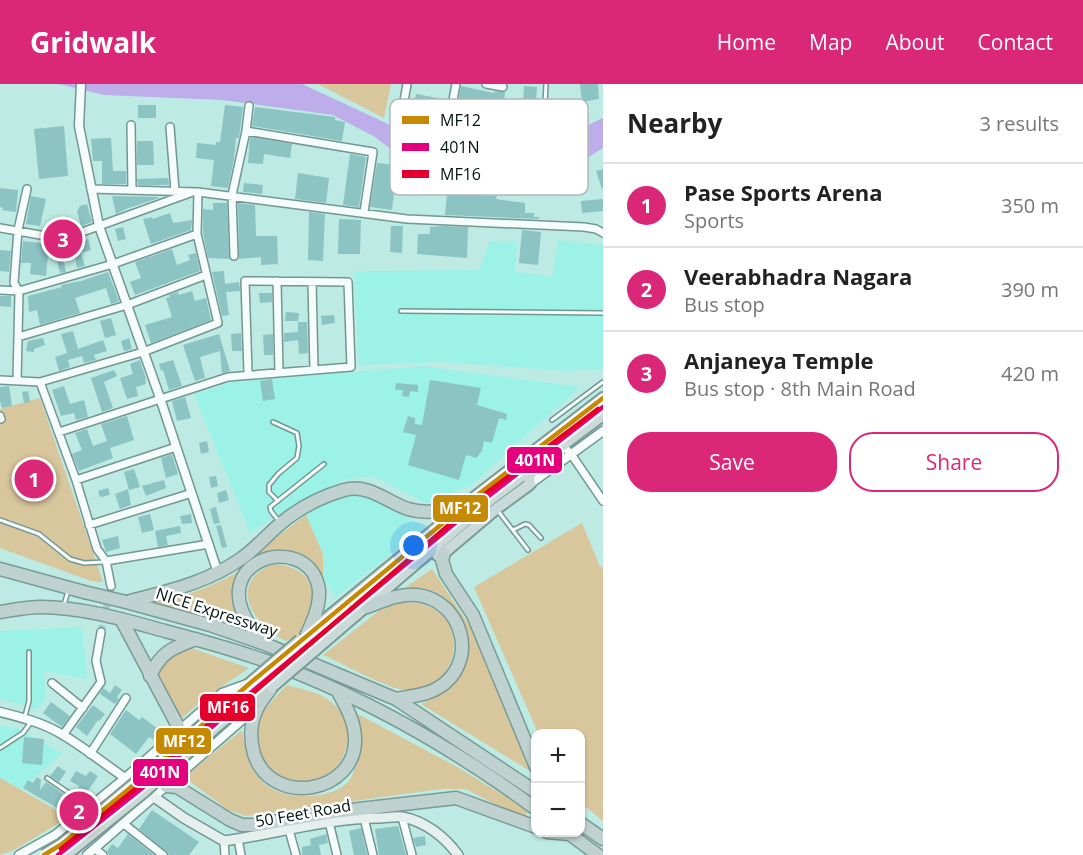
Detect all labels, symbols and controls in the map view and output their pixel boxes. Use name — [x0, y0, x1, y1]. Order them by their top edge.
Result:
text: Gridwalk — [30, 23, 156, 61]
text: Home — [717, 28, 776, 56]
text: Map — [809, 28, 852, 56]
text: About — [885, 28, 945, 56]
text: Contact — [978, 28, 1053, 56]
legend — [390, 99, 588, 195]
text: Nearby — [627, 105, 722, 141]
text: MF12 — [440, 109, 481, 131]
text: 3 results — [979, 110, 1059, 137]
text: 401N — [440, 136, 480, 158]
text: MF16 — [440, 163, 481, 185]
text: Pase Sports Arena — [684, 177, 883, 207]
text: 1 — [641, 192, 652, 219]
text: 350 m — [1001, 192, 1059, 219]
text: Sports — [684, 207, 744, 234]
pin: 3 — [44, 216, 82, 262]
text: Veerabhadra Nagara — [684, 261, 912, 291]
text: 2 — [641, 276, 652, 303]
text: 390 m — [1001, 276, 1059, 303]
text: Bus stop — [684, 291, 765, 318]
text: Anjaneya Temple — [684, 345, 874, 375]
text: 3 — [641, 360, 652, 387]
text: 420 m — [1001, 360, 1059, 387]
text: Bus stop · 8th Main Road — [684, 375, 916, 402]
button: Save — [627, 432, 837, 492]
button: Share — [849, 432, 1059, 492]
line badge: 401N — [506, 446, 563, 474]
text: 401N — [515, 449, 555, 471]
pin: 1 — [15, 456, 54, 502]
line badge: MF12 — [432, 494, 489, 523]
text: MF12 — [439, 497, 481, 519]
your location — [399, 531, 428, 560]
street label: NICE Expressway — [153, 582, 282, 642]
line badge: MF16 — [199, 693, 256, 722]
text: MF16 — [207, 696, 249, 718]
line badge: MF12 — [155, 727, 212, 755]
map controls — [531, 729, 585, 837]
button: + — [531, 729, 585, 783]
text: MF12 — [163, 730, 205, 752]
line badge: 401N — [132, 758, 189, 787]
text: 401N — [140, 761, 180, 783]
button: − — [531, 783, 585, 837]
pin: 2 — [60, 788, 98, 834]
street label: 50 Feet Road — [253, 794, 353, 832]

